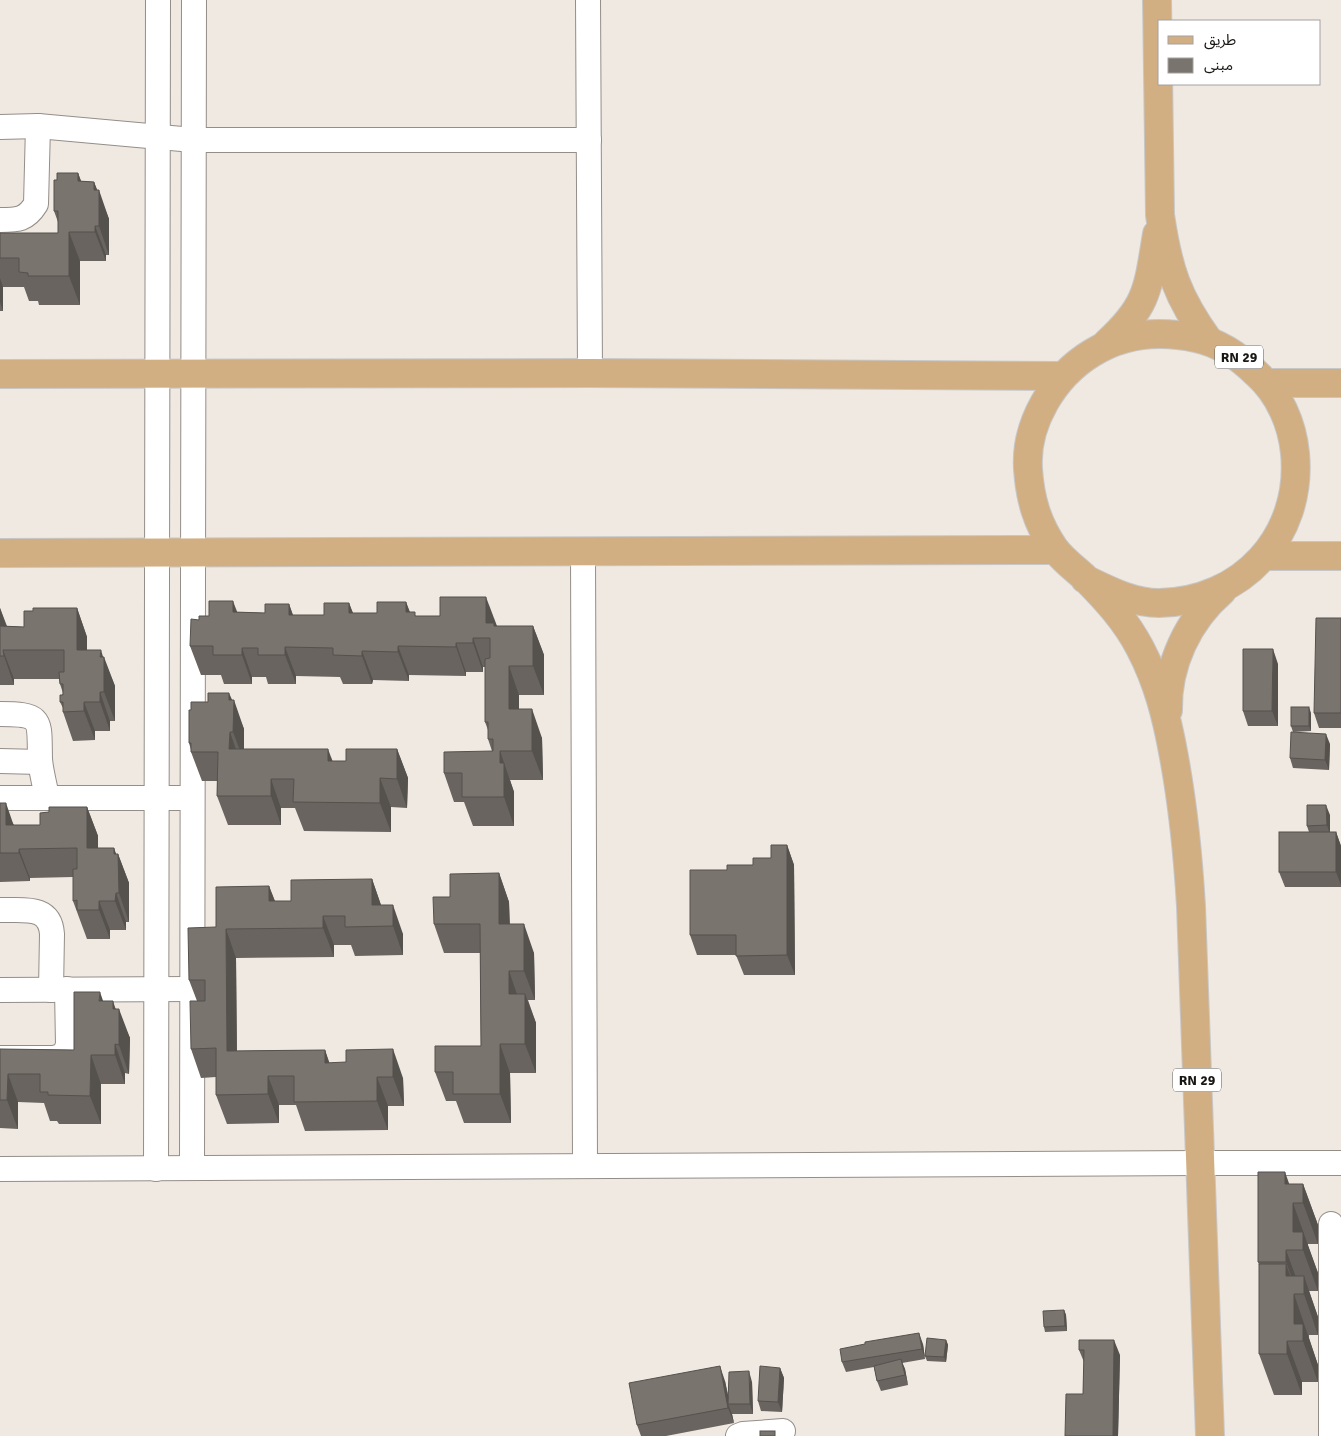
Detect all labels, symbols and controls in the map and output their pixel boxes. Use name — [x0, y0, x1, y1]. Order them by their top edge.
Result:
legend — [1158, 20, 1321, 85]
text: طريق — [1204, 31, 1236, 50]
text: مبنى — [1204, 56, 1233, 74]
road number: RN 29 — [1215, 346, 1263, 368]
road number: RN 29 — [1173, 1068, 1221, 1092]

